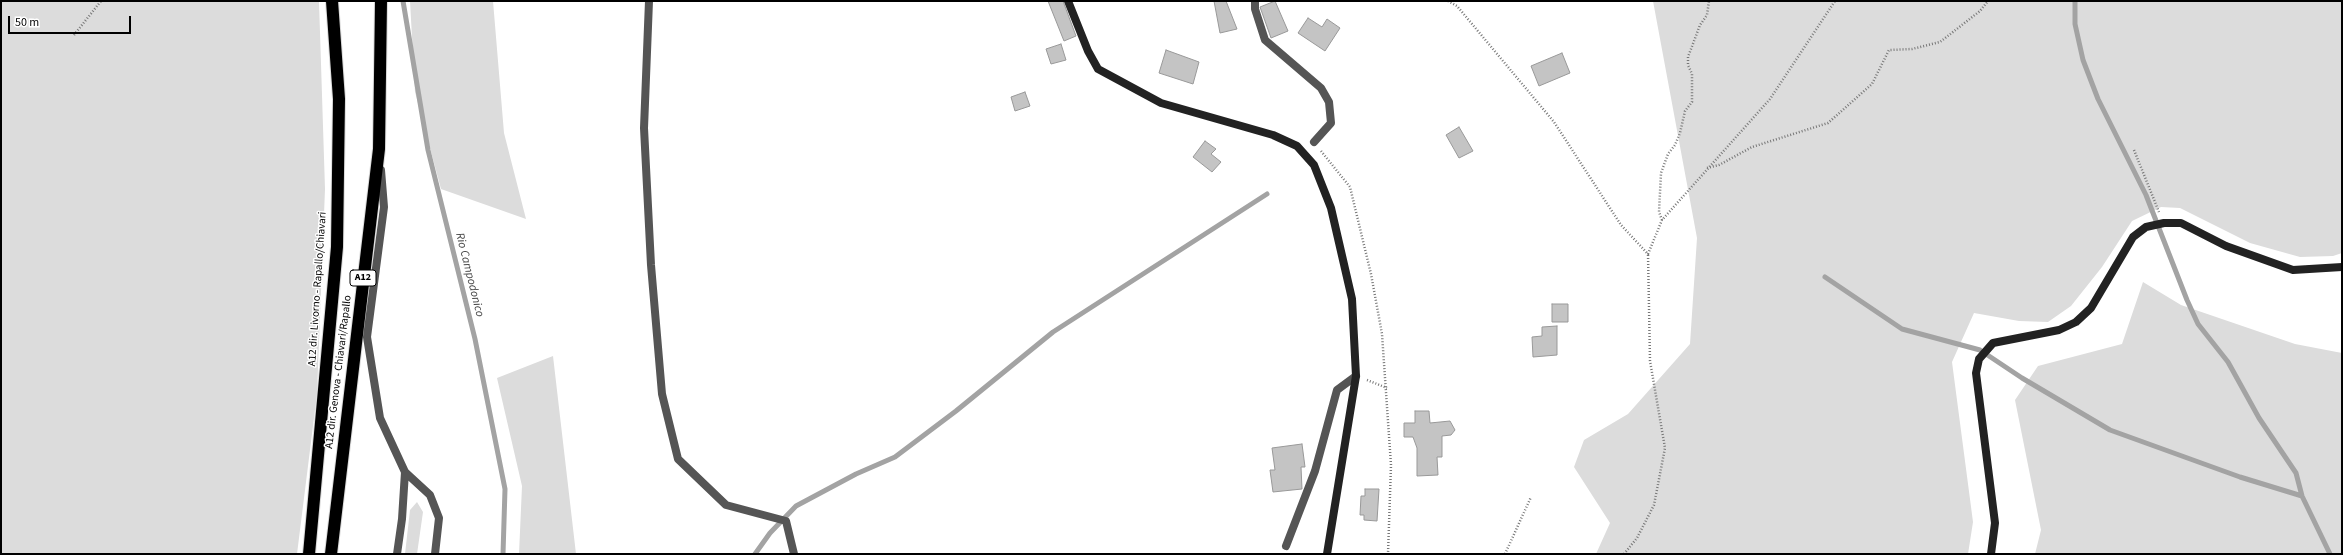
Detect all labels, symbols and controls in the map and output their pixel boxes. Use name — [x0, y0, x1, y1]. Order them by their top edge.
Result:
scale bar — [10, 8, 133, 34]
text: 50 m — [15, 14, 39, 31]
street label: A12 dir. Livorno - Rapallo/Chiavari — [306, 211, 330, 367]
water label: Rio Campodonico — [452, 231, 486, 319]
road number: A12 — [350, 270, 376, 286]
street label: A12 dir. Genova - Chiavari/Rapallo — [323, 294, 355, 450]

